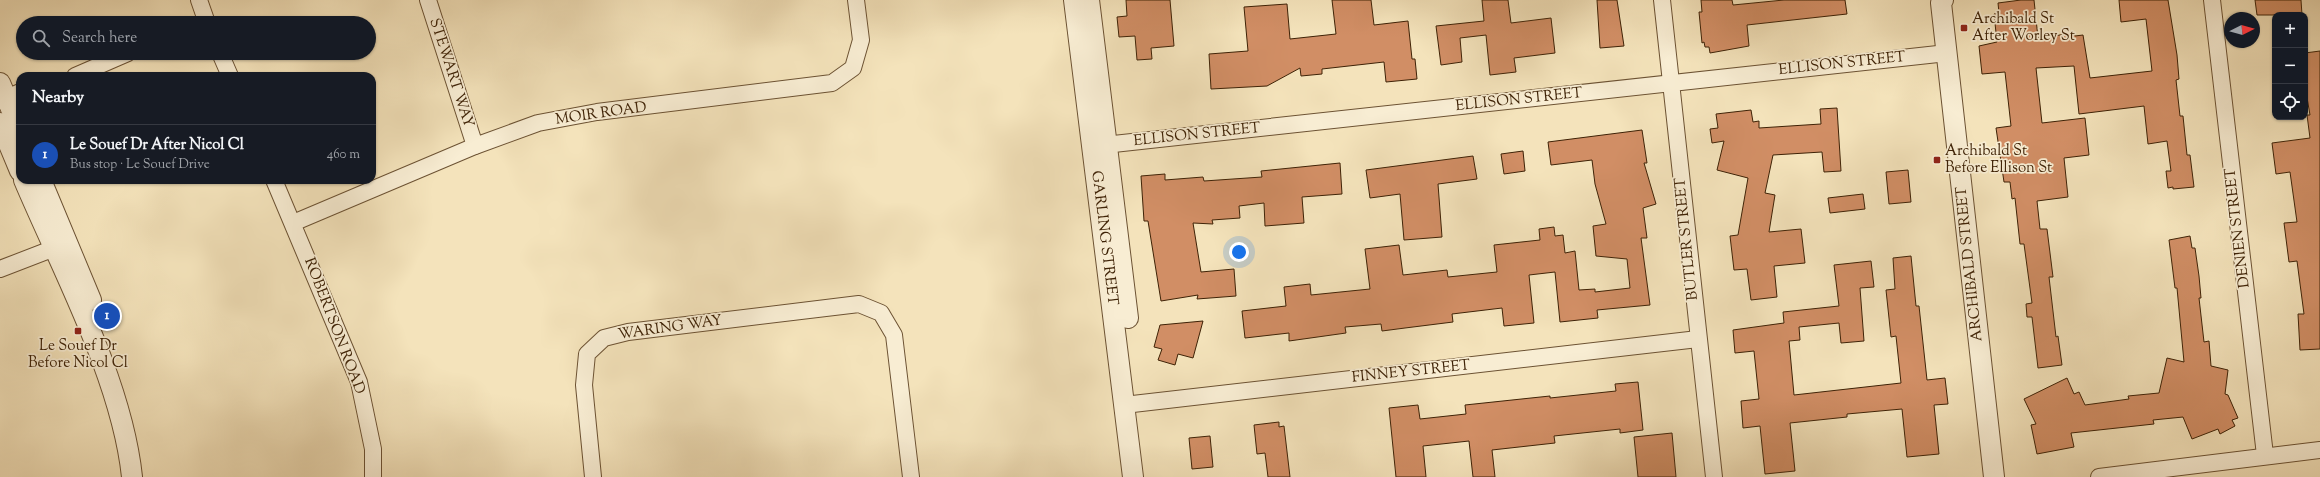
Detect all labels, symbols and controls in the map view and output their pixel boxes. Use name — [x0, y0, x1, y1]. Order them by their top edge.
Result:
place label: Archibald St After Worley St — [1972, 9, 2075, 47]
north arrow — [2224, 12, 2260, 48]
map controls — [2272, 12, 2308, 120]
button: + — [2272, 12, 2308, 48]
search box — [16, 16, 376, 60]
street label: STEWART WAY — [423, 16, 479, 131]
marker: Archibald St After Worley St — [1959, 23, 1969, 33]
icon: search — [30, 27, 52, 49]
text: Search here — [62, 28, 137, 49]
street label: ELLISON STREET — [1777, 47, 1907, 81]
button: − — [2272, 48, 2308, 84]
street label: ELLISON STREET — [1454, 83, 1584, 117]
button: locate — [2272, 84, 2308, 120]
text: Nearby — [32, 86, 84, 110]
street label: MOIR ROAD — [554, 97, 648, 131]
street label: ELLISON STREET — [1132, 118, 1262, 152]
text: Le Souef Dr After Nicol Cl — [70, 135, 244, 156]
place label: Archibald St Before Ellison St — [1945, 141, 2052, 179]
text: 1 — [43, 146, 47, 164]
text: 460 m — [327, 146, 360, 164]
marker: Archibald St Before Ellison St — [1932, 155, 1942, 165]
text: Bus stop · Le Souef Drive — [70, 156, 210, 174]
street label: DENIEN STREET — [2220, 166, 2256, 289]
street label: GARLING STREET — [1085, 169, 1123, 307]
street label: BUTLER STREET — [1670, 176, 1704, 301]
street label: ARCHIBALD STREET — [1951, 185, 1989, 342]
your location — [1229, 242, 1249, 262]
street label: ROBERTSON ROAD — [298, 255, 370, 397]
pin: 1 — [94, 301, 120, 331]
street label: WARING WAY — [617, 310, 724, 346]
marker: Le Souef Dr Before Nicol Cl — [73, 326, 83, 336]
place label: Le Souef Dr Before Nicol Cl — [28, 336, 128, 374]
street label: FINNEY STREET — [1351, 355, 1472, 389]

